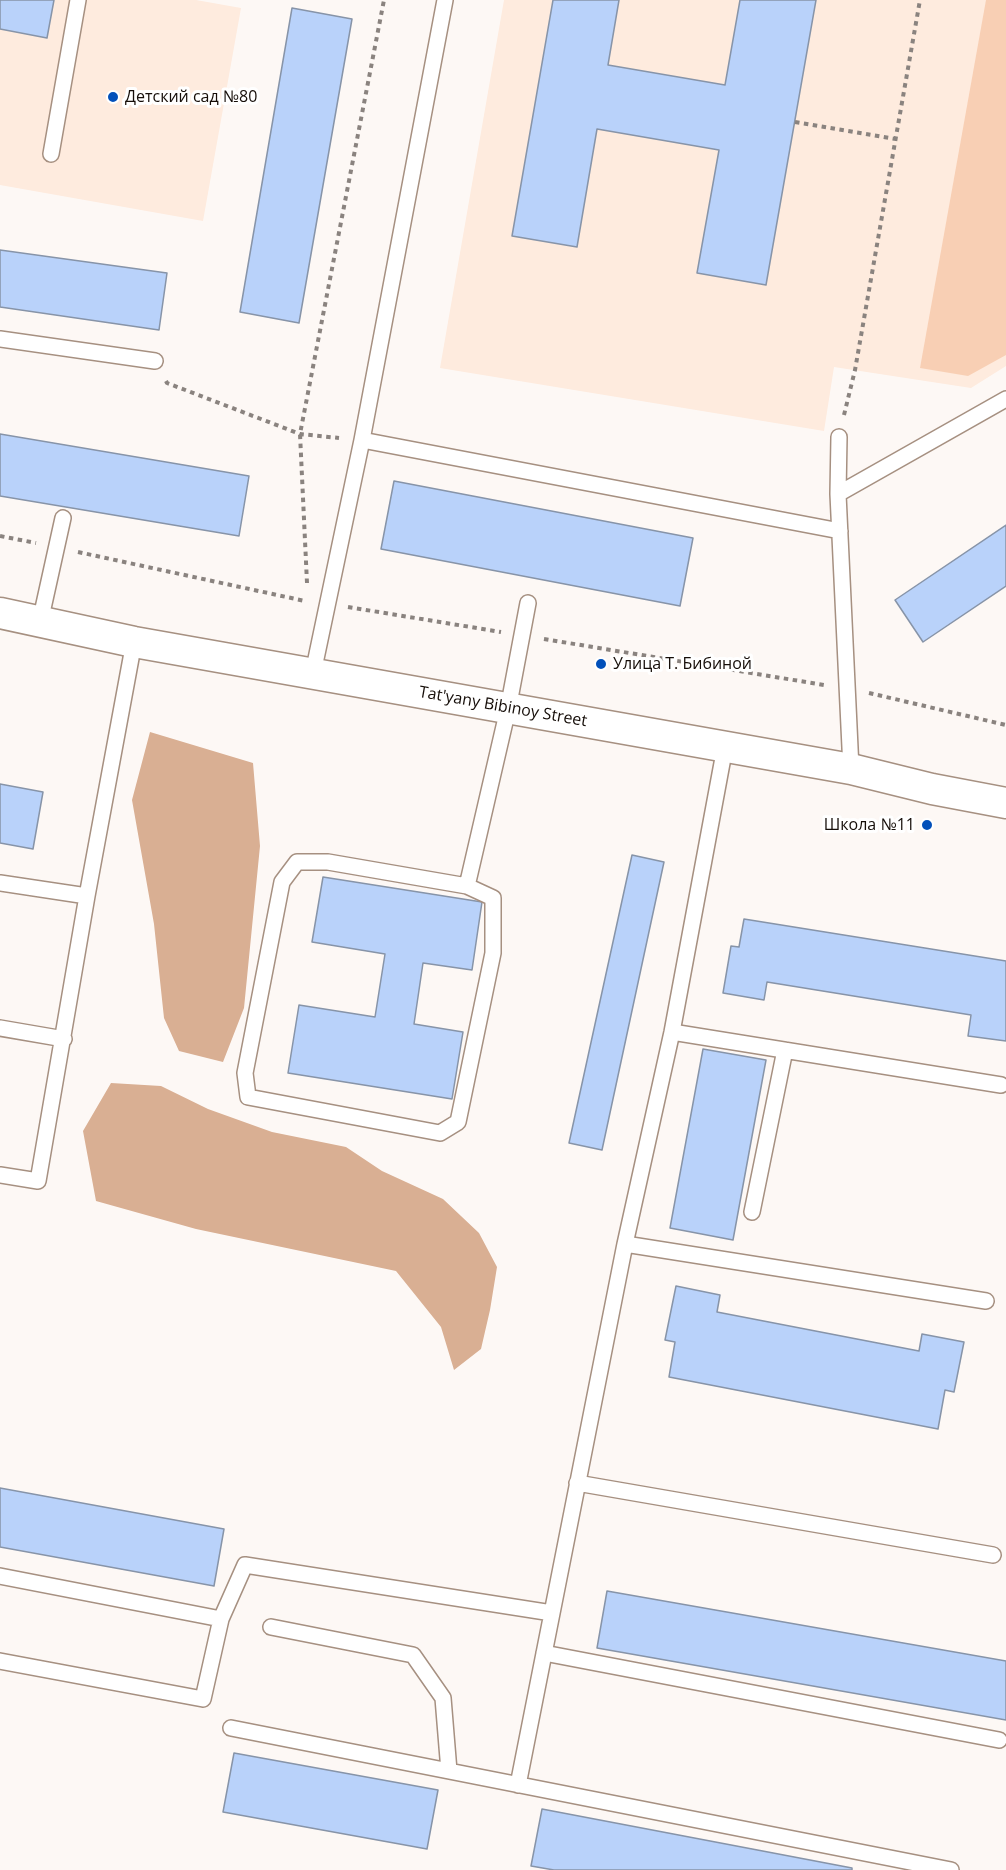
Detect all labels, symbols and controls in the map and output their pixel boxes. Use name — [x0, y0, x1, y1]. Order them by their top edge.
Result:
place label: Детский сад №80 — [125, 87, 257, 107]
marker: Детский сад №80 — [106, 90, 120, 104]
place label: Улица Т. Бибиной — [613, 654, 752, 674]
marker: Улица Т. Бибиной — [594, 657, 608, 671]
street label: Tat'yany Bibinoy Street — [417, 683, 589, 731]
place label: Школа №11 — [824, 815, 915, 835]
marker: Школа №11 — [920, 818, 934, 832]

